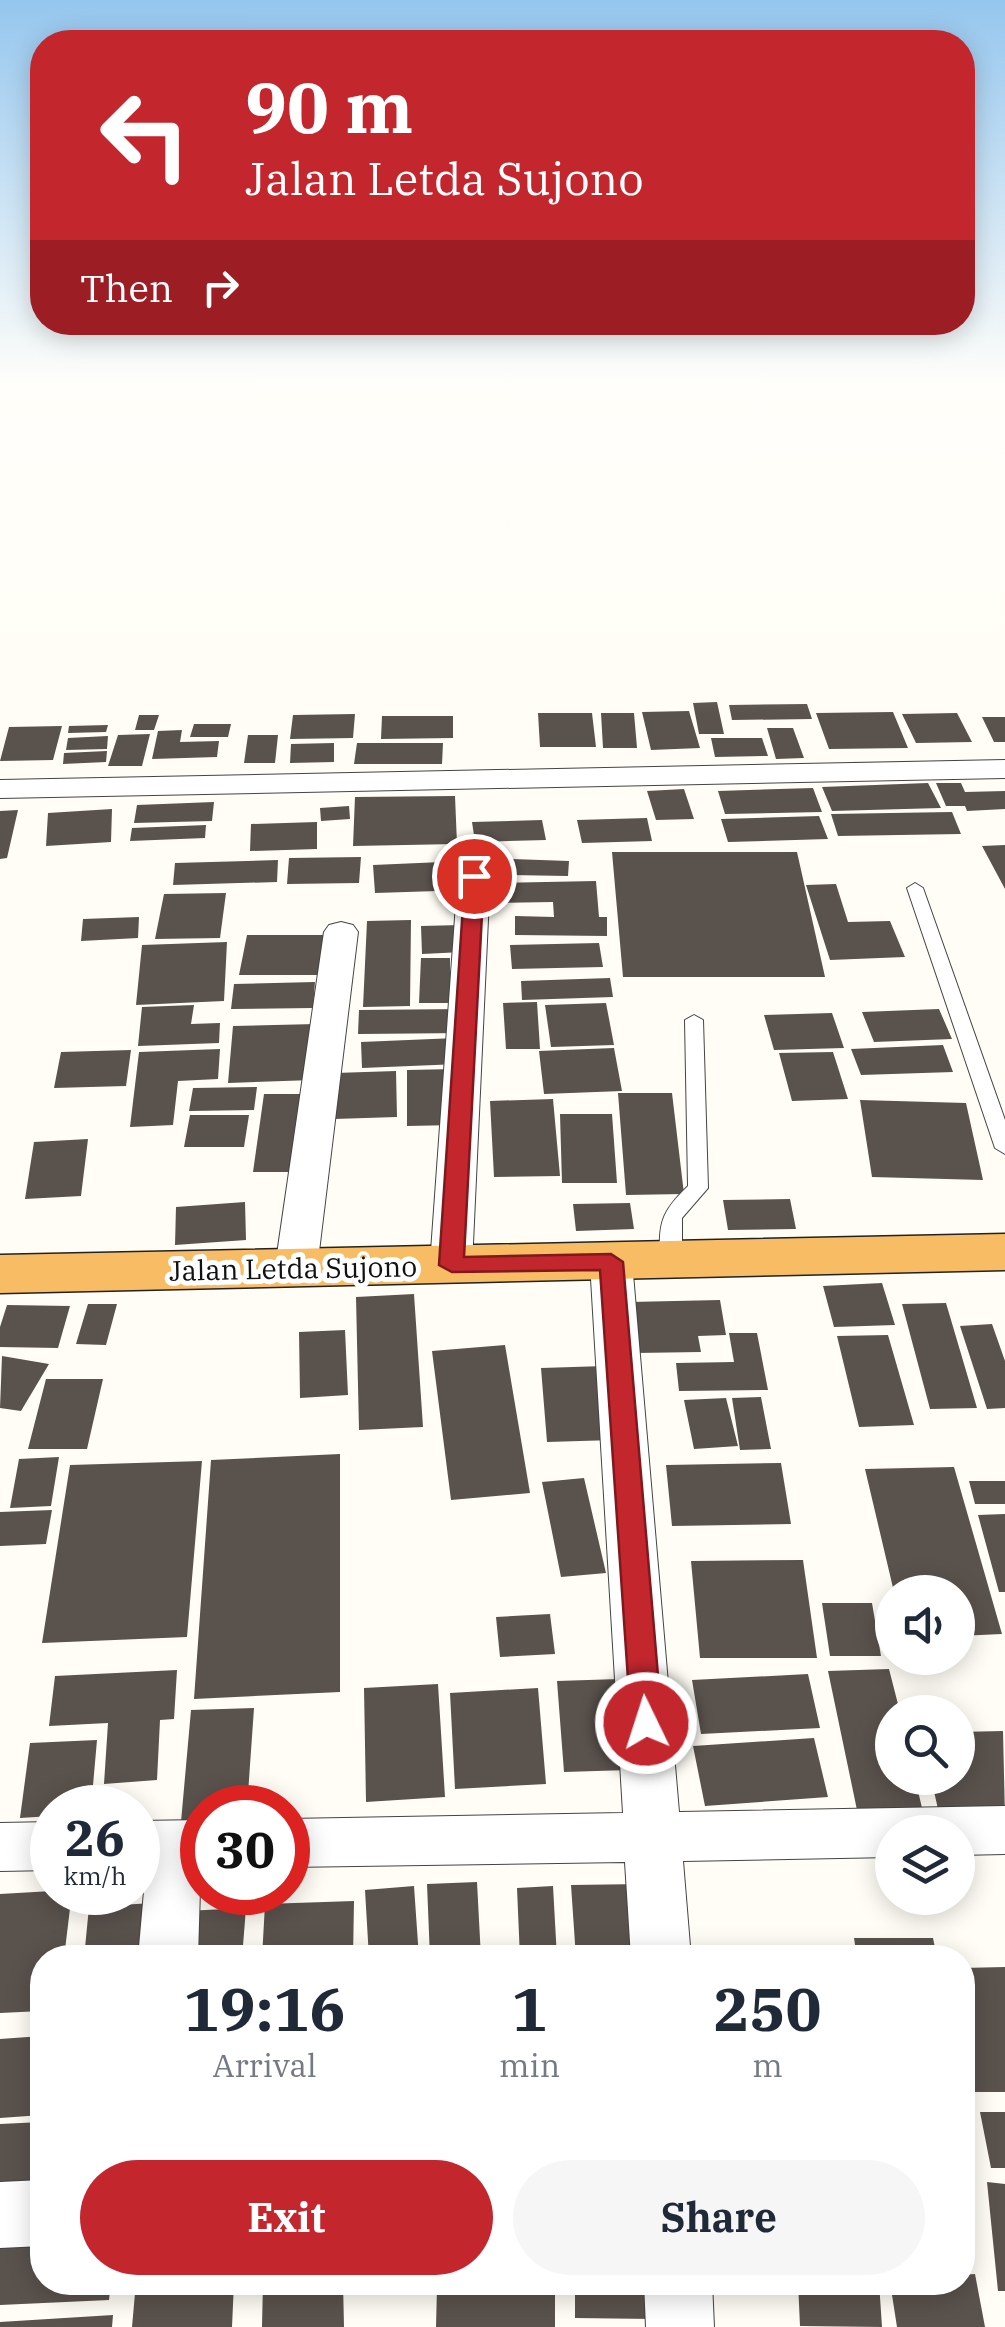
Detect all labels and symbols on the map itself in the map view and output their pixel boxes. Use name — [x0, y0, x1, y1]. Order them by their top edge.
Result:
pin — [432, 834, 517, 919]
street label: Jalan Letda Sujono — [169, 1247, 417, 1289]
position arrow — [594, 1671, 698, 1775]
speed limit sign: 30 — [180, 1785, 310, 1915]

